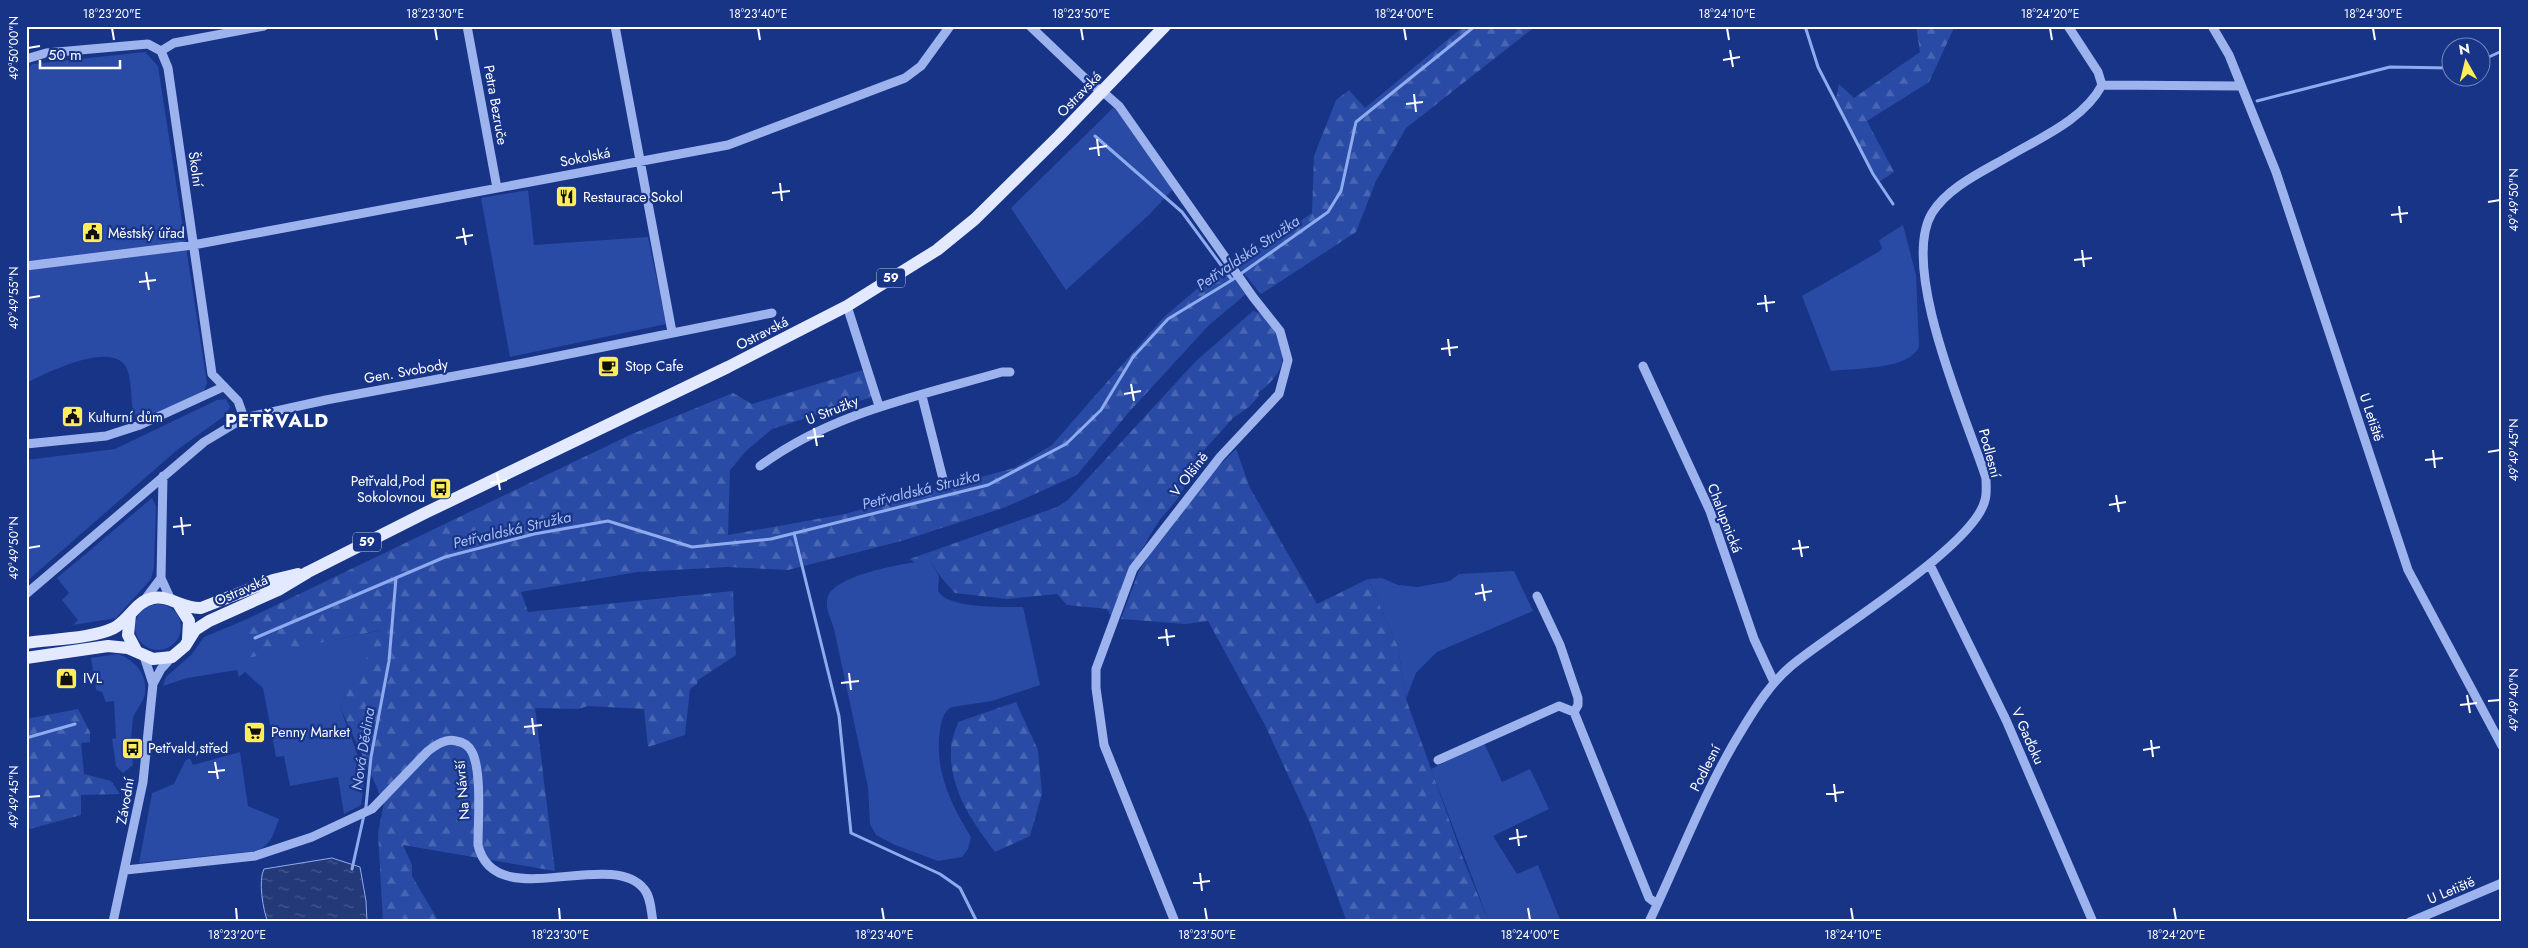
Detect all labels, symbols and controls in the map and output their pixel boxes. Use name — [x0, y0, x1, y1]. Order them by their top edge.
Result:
text: 18°23'20"E — [83, 5, 141, 23]
text: 18°23'30"E — [406, 5, 464, 23]
text: 18°23'40"E — [729, 5, 787, 23]
text: 18°23'50"E — [1052, 5, 1110, 23]
text: 18°24'00"E — [1374, 5, 1434, 23]
text: 18°24'10"E — [1698, 5, 1756, 23]
text: 18°24'20"E — [2021, 5, 2079, 23]
text: 18°24'30"E — [2344, 5, 2402, 23]
text: 49°50'00"N — [5, 16, 23, 80]
scale bar — [40, 38, 120, 70]
north arrow — [2440, 38, 2490, 88]
text: N — [2457, 38, 2471, 60]
text: 50 m — [48, 44, 82, 66]
street label: Petra Bezruče — [479, 63, 513, 147]
street label: Ostravská — [1052, 67, 1106, 121]
street label: Sokolská — [558, 142, 612, 172]
street label: Školní — [184, 150, 209, 189]
text: 49°49'50"N — [2505, 168, 2523, 232]
restaurant icon: Restaurace Sokol — [555, 185, 579, 209]
place label: Restaurace Sokol — [583, 187, 683, 207]
water label: Petřvaldská Stružka — [1192, 210, 1305, 296]
public building icon: Městský úřad — [80, 221, 104, 245]
place label: Městský úřad — [108, 223, 185, 243]
text: 49°49'55"N — [5, 267, 23, 330]
road number: 59 — [877, 268, 905, 288]
street label: Ostravská — [732, 311, 792, 355]
street label: Gen. Svobody — [362, 354, 450, 388]
cafe icon: Stop Cafe — [597, 354, 621, 378]
place label: Stop Cafe — [625, 356, 683, 376]
street label: U Stružky — [803, 390, 862, 430]
street label: U Letiště — [2355, 390, 2389, 444]
public building icon: Kulturní dům — [60, 405, 84, 429]
place label: Kulturní dům — [88, 407, 163, 427]
district label: PETŘVALD — [225, 407, 329, 434]
text: 49°49'45"N — [2505, 418, 2523, 482]
street label: Podlesní — [1974, 426, 2006, 481]
street label: V Olšině — [1165, 448, 1213, 500]
water label: Petřvaldská Stružka — [860, 465, 983, 515]
place label: Petřvald,Pod Sokolovnou — [351, 471, 425, 507]
bus stop icon: Petřvald,Pod Sokolovnou — [429, 477, 453, 501]
street label: Chalupnická — [1703, 480, 1747, 556]
water label: Petřvaldská Stružka — [451, 506, 574, 554]
text: 49°49'50"N — [5, 516, 23, 580]
road number: 59 — [353, 532, 381, 552]
street label: Ostravská — [211, 569, 271, 611]
shop icon: IVL — [55, 666, 79, 690]
place label: IVL — [83, 668, 103, 688]
text: 49°49'40"N — [2505, 668, 2523, 732]
water label: Nová Dědina — [346, 705, 381, 792]
street label: V Gaďoku — [2007, 705, 2049, 767]
supermarket icon: Penny Market — [243, 720, 267, 744]
place label: Penny Market — [271, 722, 350, 742]
bus stop icon: Petřvald,střed — [120, 736, 144, 760]
place label: Petřvald,střed — [148, 738, 228, 758]
street label: Podlesní — [1685, 740, 1726, 795]
street label: Na Návrší — [449, 758, 475, 821]
text: 49°49'45"N — [5, 765, 23, 829]
street label: Závodní — [111, 775, 139, 826]
street label: U Letiště — [2424, 871, 2478, 909]
text: 18°23'20"E — [208, 926, 266, 944]
text: 18°23'30"E — [531, 926, 589, 944]
text: 18°23'40"E — [855, 926, 913, 944]
text: 18°23'50"E — [1178, 926, 1236, 944]
text: 18°24'00"E — [1500, 926, 1560, 944]
text: 18°24'10"E — [1824, 926, 1882, 944]
text: 18°24'20"E — [2147, 926, 2205, 944]

